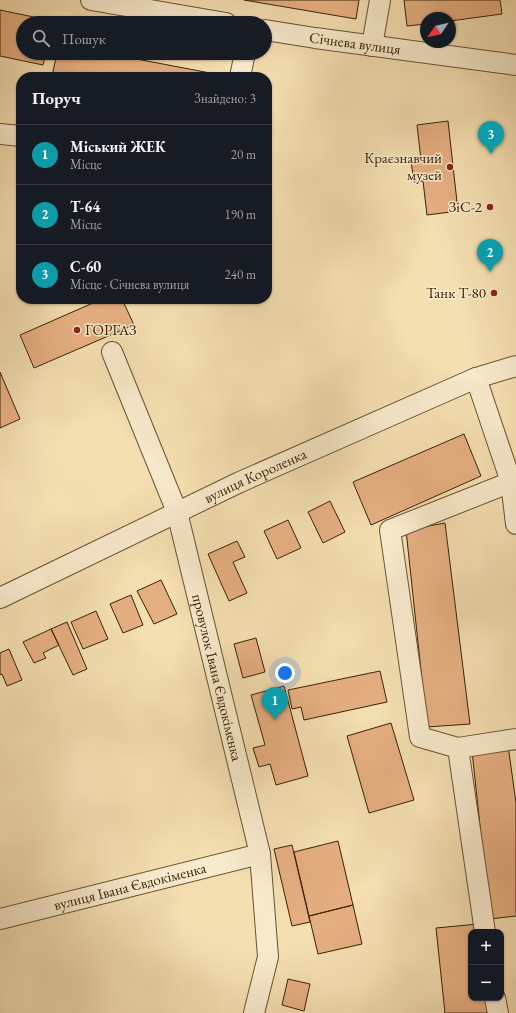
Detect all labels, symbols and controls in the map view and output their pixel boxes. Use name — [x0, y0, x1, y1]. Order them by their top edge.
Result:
north arrow — [420, 12, 456, 48]
search box — [16, 16, 272, 60]
icon: search — [30, 27, 52, 49]
street label: Січнева вулиця — [308, 27, 402, 58]
text: Пошук — [62, 29, 106, 48]
text: Поруч — [32, 87, 81, 109]
text: Знайдено: 3 — [194, 90, 256, 107]
pin: 3 — [478, 121, 504, 154]
text: Міський ЖЕК — [70, 137, 165, 156]
text: 1 — [42, 146, 48, 163]
text: 20 m — [231, 146, 256, 163]
place label: Краєзнавчий музей — [364, 148, 442, 184]
text: Місце — [70, 156, 102, 173]
marker: Краєзнавчий музей — [445, 162, 455, 172]
text: Т-64 — [70, 197, 100, 216]
place label: ЗіС-2 — [449, 197, 483, 216]
marker: ЗіС-2 — [485, 202, 495, 212]
text: 2 — [42, 206, 48, 223]
text: 190 m — [225, 206, 256, 223]
text: Місце — [70, 216, 102, 233]
pin: 2 — [477, 239, 503, 272]
text: С-60 — [70, 257, 101, 276]
text: 3 — [42, 266, 48, 283]
text: 240 m — [225, 266, 256, 283]
text: Місце · Січнева вулиця — [70, 276, 189, 293]
place label: Танк Т-80 — [426, 283, 486, 302]
marker: Танк Т-80 — [489, 288, 499, 298]
place label: ГОРГАЗ — [85, 320, 137, 339]
marker: ГОРГАЗ — [72, 325, 82, 335]
street label: вулиця Короленка — [201, 444, 309, 507]
street label: провулок Івана Євдокіменка — [188, 592, 247, 763]
your location — [275, 663, 295, 683]
pin: 1 — [262, 687, 288, 720]
street label: вулиця Івана Євдокіменка — [52, 858, 208, 914]
map controls — [468, 929, 504, 1001]
button: + — [468, 929, 504, 965]
button: − — [468, 965, 504, 1001]

